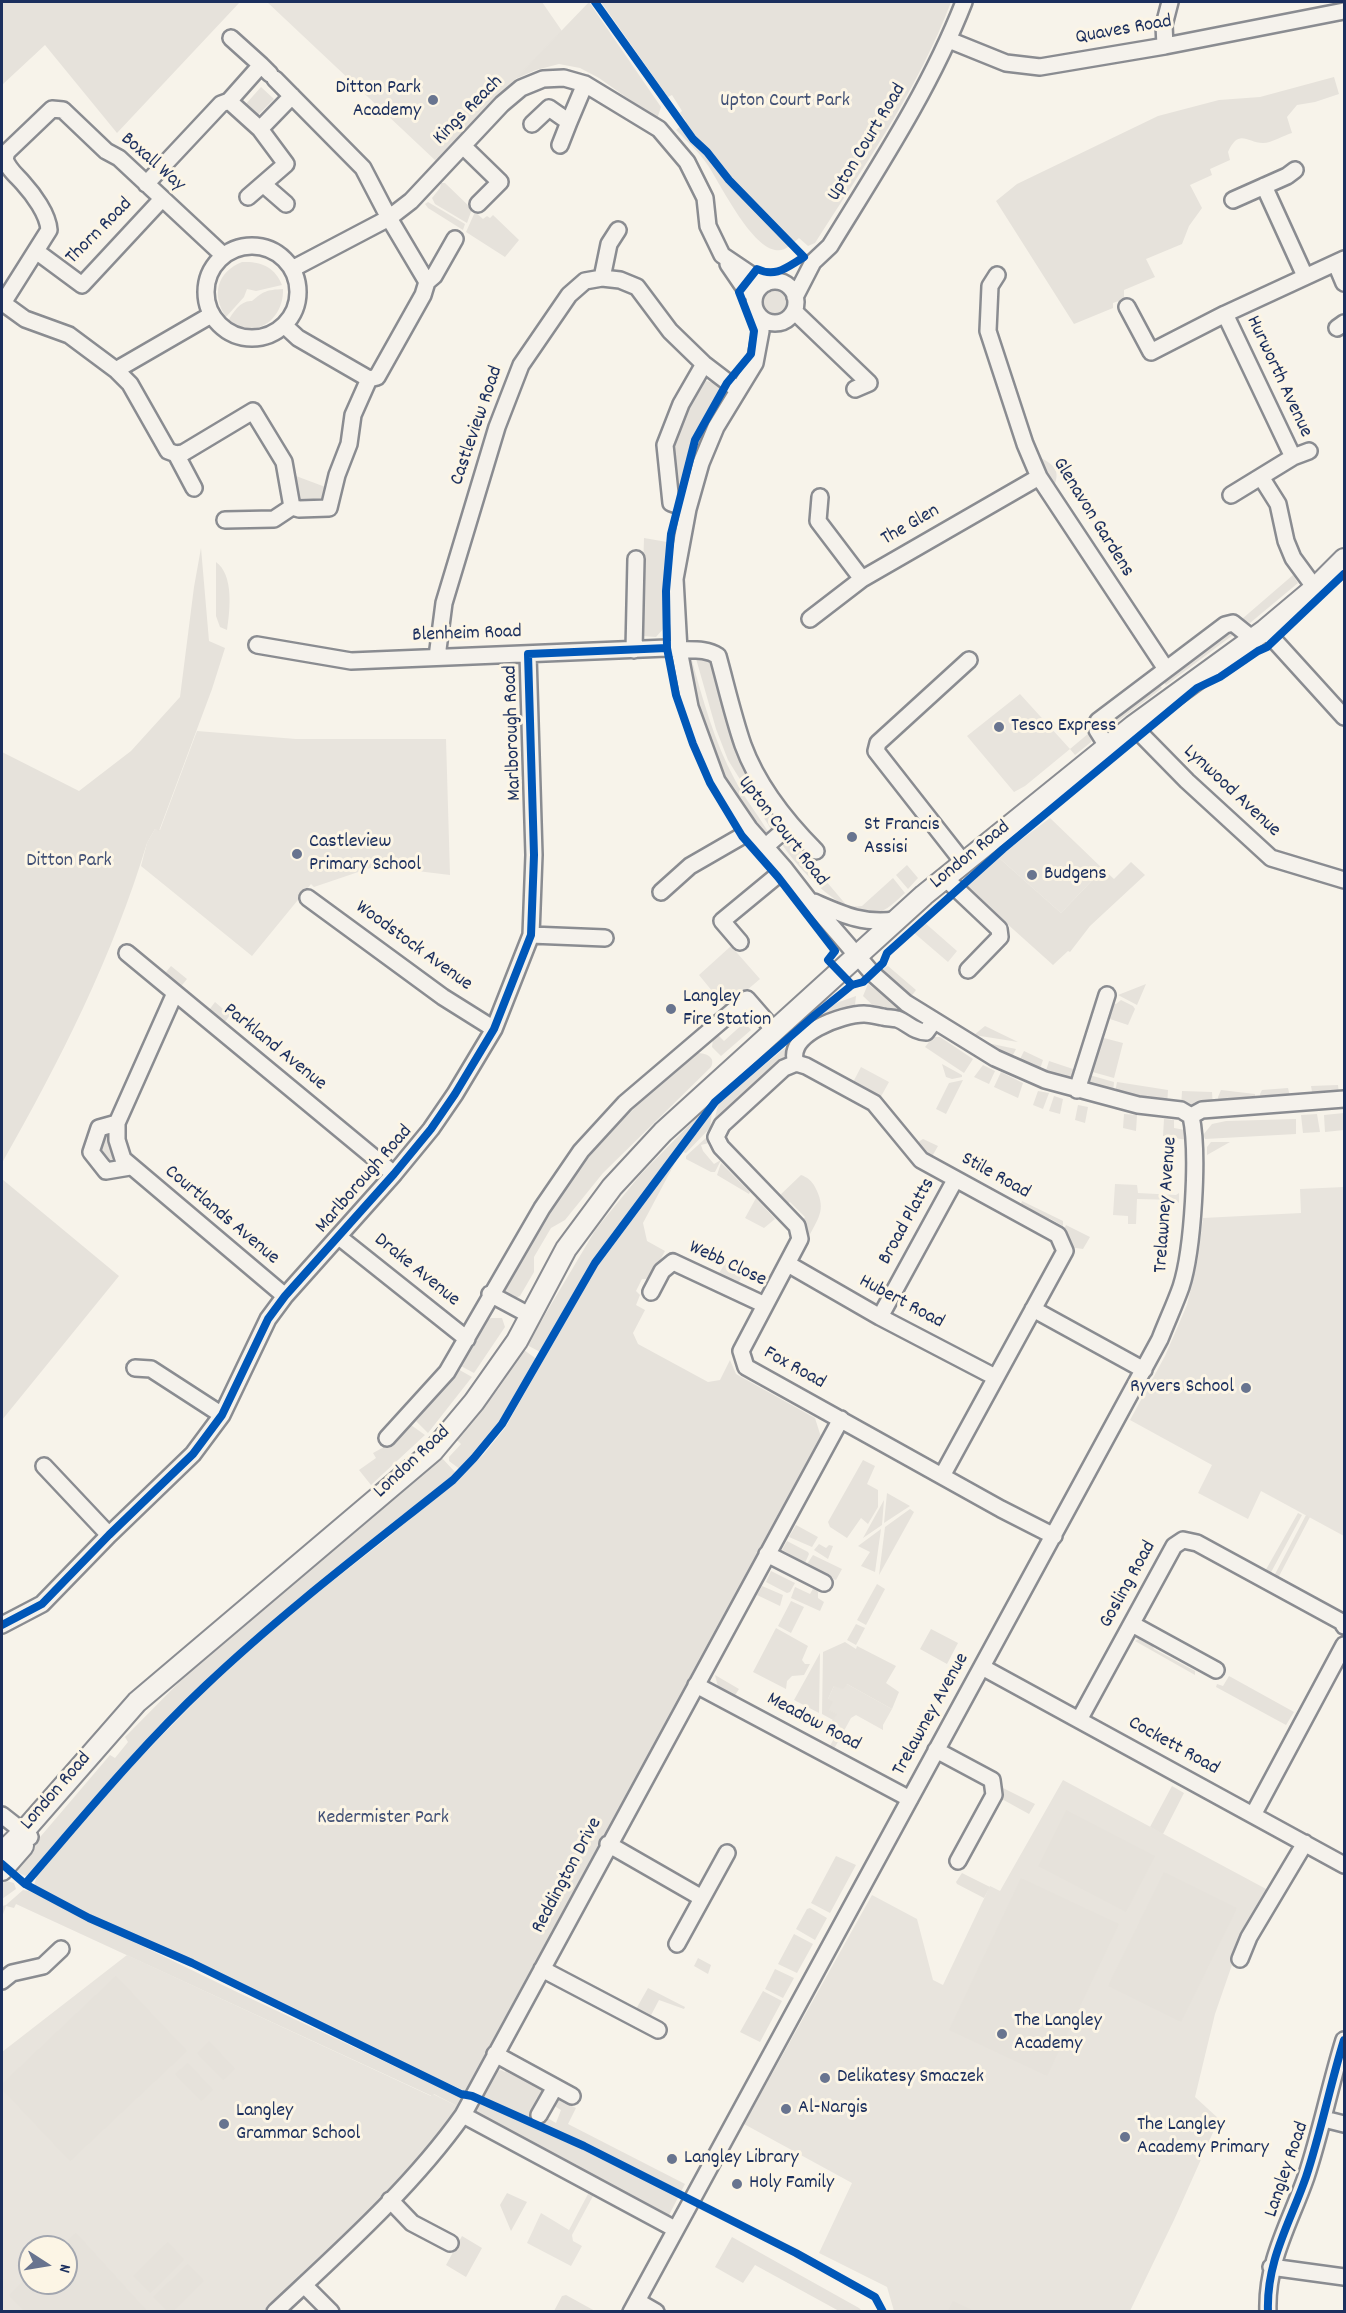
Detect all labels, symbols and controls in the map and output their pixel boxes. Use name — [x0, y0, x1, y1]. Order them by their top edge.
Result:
street label: Quaves Road — [1074, 11, 1174, 51]
street label: Kings Reach — [429, 71, 509, 151]
place label: Ditton Park Academy — [335, 77, 421, 124]
street label: Upton Court Road — [823, 80, 913, 206]
park label: Upton Court Park — [720, 90, 850, 114]
marker: Ditton Park Academy — [426, 93, 440, 107]
street label: Boxall Way — [115, 128, 189, 198]
street label: Thorn Road — [62, 194, 138, 270]
street label: Hurworth Avenue — [1239, 312, 1317, 442]
street label: Castleview Road — [446, 363, 510, 489]
street label: Glenavon Gardens — [1046, 454, 1138, 582]
street label: The Glen — [878, 500, 944, 552]
street label: Blenheim Road — [412, 621, 522, 649]
street label: Marlborough Road — [500, 665, 528, 801]
place label: Tesco Express — [1011, 715, 1117, 739]
marker: Tesco Express — [992, 720, 1006, 734]
street label: Lynwood Avenue — [1177, 741, 1285, 843]
street label: Upton Court Road — [732, 772, 832, 892]
place label: St Francis Assisi — [864, 814, 940, 861]
street label: London Road — [926, 817, 1016, 895]
marker: St Francis Assisi — [845, 830, 859, 844]
place label: Castleview Primary School — [309, 831, 421, 878]
marker: Castleview Primary School — [290, 847, 304, 861]
park label: Ditton Park — [26, 850, 112, 874]
place label: Budgens — [1044, 863, 1107, 887]
marker: Budgens — [1025, 868, 1039, 882]
street label: Woodstock Avenue — [350, 896, 476, 998]
place label: Langley Fire Station — [683, 986, 771, 1033]
street label: Parkland Avenue — [217, 999, 331, 1097]
marker: Langley Fire Station — [664, 1002, 678, 1016]
street label: Marlborough Road — [311, 1121, 419, 1239]
street label: Trelawney Avenue — [1150, 1136, 1184, 1274]
street label: Stile Road — [956, 1148, 1034, 1206]
street label: Courtlands Avenue — [159, 1161, 283, 1271]
street label: Broad Platts — [874, 1174, 942, 1270]
street label: Drake Avenue — [368, 1229, 464, 1313]
street label: Webb Close — [684, 1237, 770, 1293]
street label: Hubert Road — [854, 1271, 948, 1335]
street label: Fox Road — [759, 1342, 829, 1396]
place label: Ryvers School — [1130, 1376, 1234, 1400]
marker: Ryvers School — [1239, 1381, 1253, 1395]
street label: London Road — [370, 1422, 456, 1504]
street label: Gosling Road — [1095, 1537, 1163, 1633]
street label: Trelawney Avenue — [888, 1649, 976, 1781]
street label: Meadow Road — [762, 1688, 864, 1758]
street label: Cockett Road — [1123, 1712, 1223, 1782]
street label: London Road — [17, 1748, 97, 1836]
park label: Kedermister Park — [317, 1807, 449, 1831]
street label: Reddington Drive — [527, 1814, 609, 1938]
place label: The Langley Academy — [1014, 2010, 1102, 2057]
marker: The Langley Academy — [995, 2027, 1009, 2041]
place label: Delikatesy Smaczek — [837, 2066, 984, 2090]
marker: Delikatesy Smaczek — [818, 2071, 832, 2085]
place label: Al-Nargis — [798, 2097, 868, 2121]
place label: Langley Grammar School — [236, 2100, 360, 2147]
marker: Al-Nargis — [779, 2102, 793, 2116]
place label: The Langley Academy Primary — [1137, 2114, 1269, 2161]
marker: Langley Grammar School — [217, 2117, 231, 2131]
street label: Langley Road — [1261, 2119, 1315, 2221]
marker: The Langley Academy Primary — [1118, 2130, 1132, 2144]
place label: Langley Library — [684, 2147, 799, 2171]
marker: Langley Library — [665, 2152, 679, 2166]
place label: Holy Family — [749, 2172, 834, 2196]
marker: Holy Family — [730, 2177, 744, 2191]
north arrow — [18, 2235, 78, 2295]
text: N — [52, 2262, 76, 2275]

